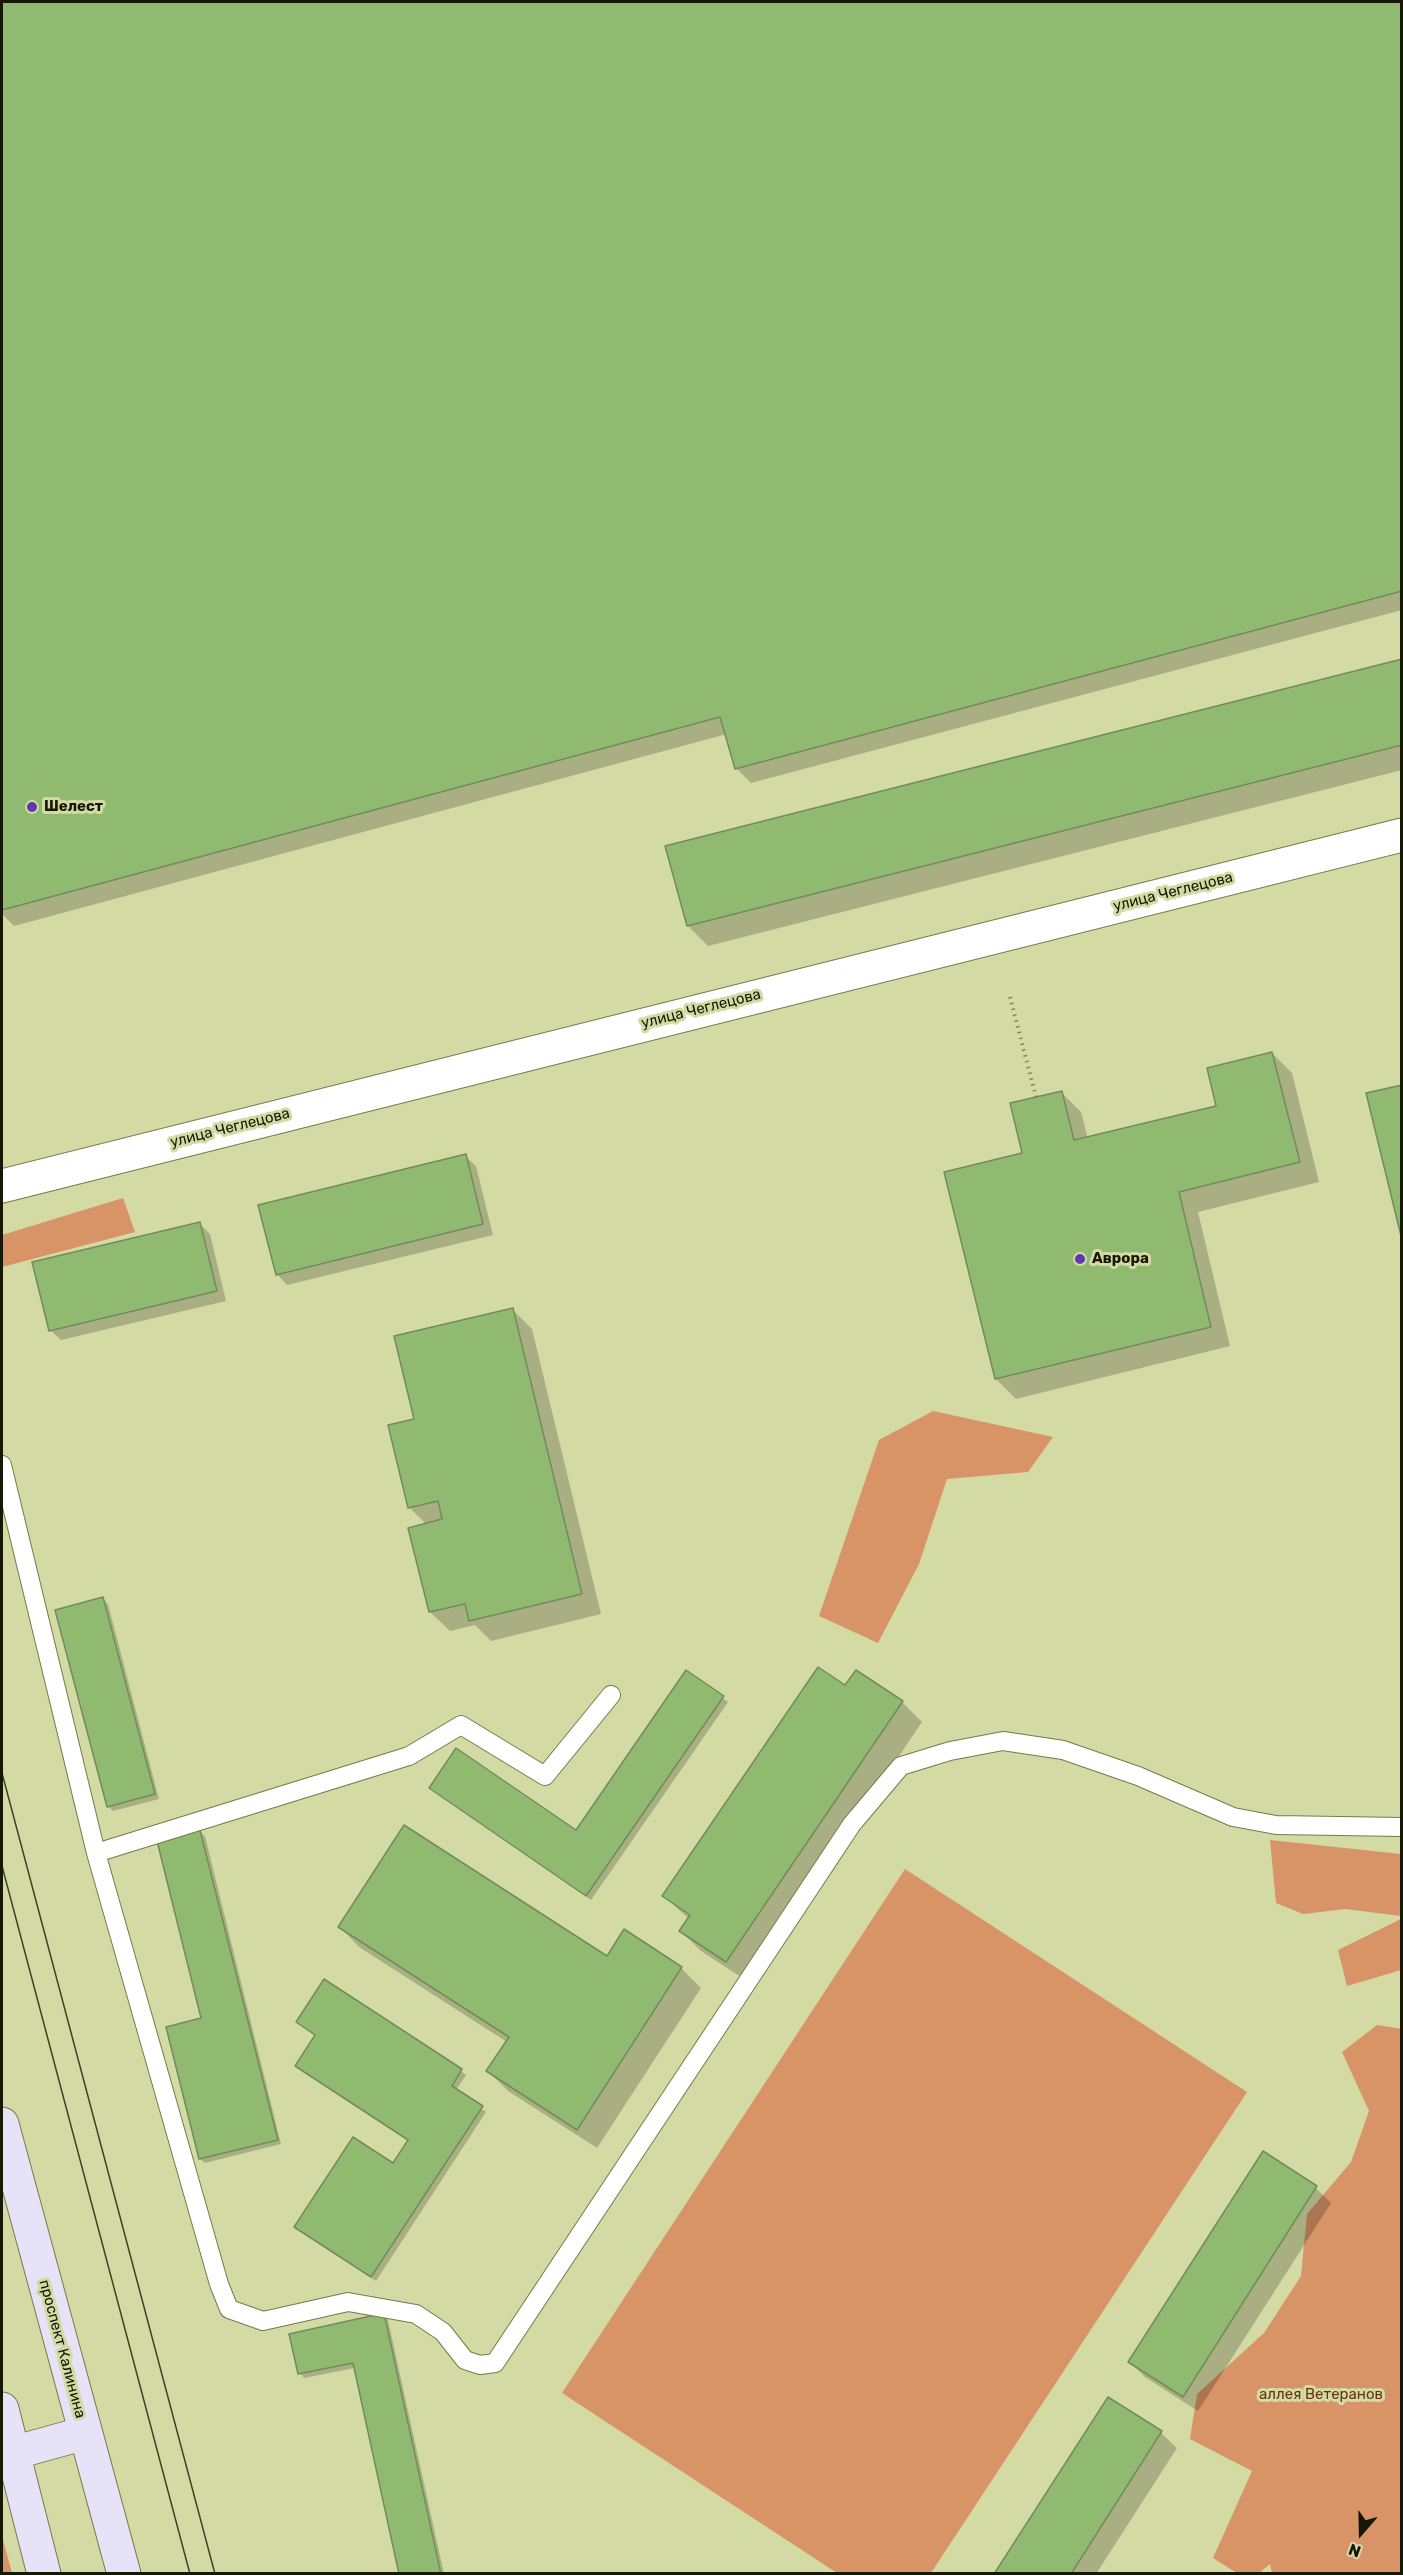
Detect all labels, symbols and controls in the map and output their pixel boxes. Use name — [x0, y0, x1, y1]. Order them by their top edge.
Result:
place label: Шелест — [44, 798, 103, 816]
marker: Шелест — [25, 800, 39, 814]
street label: улица Чеглецова — [1111, 868, 1235, 916]
street label: улица Чеглецова — [639, 985, 763, 1033]
street label: улица Чеглецова — [168, 1104, 292, 1152]
place label: Аврора — [1092, 1250, 1149, 1268]
marker: Аврора — [1073, 1252, 1087, 1266]
street label: проспект Калинина — [35, 2278, 89, 2420]
park label: аллея Ветеранов — [1259, 2386, 1383, 2404]
north arrow — [1331, 2503, 1391, 2563]
text: N — [1346, 2539, 1363, 2561]

